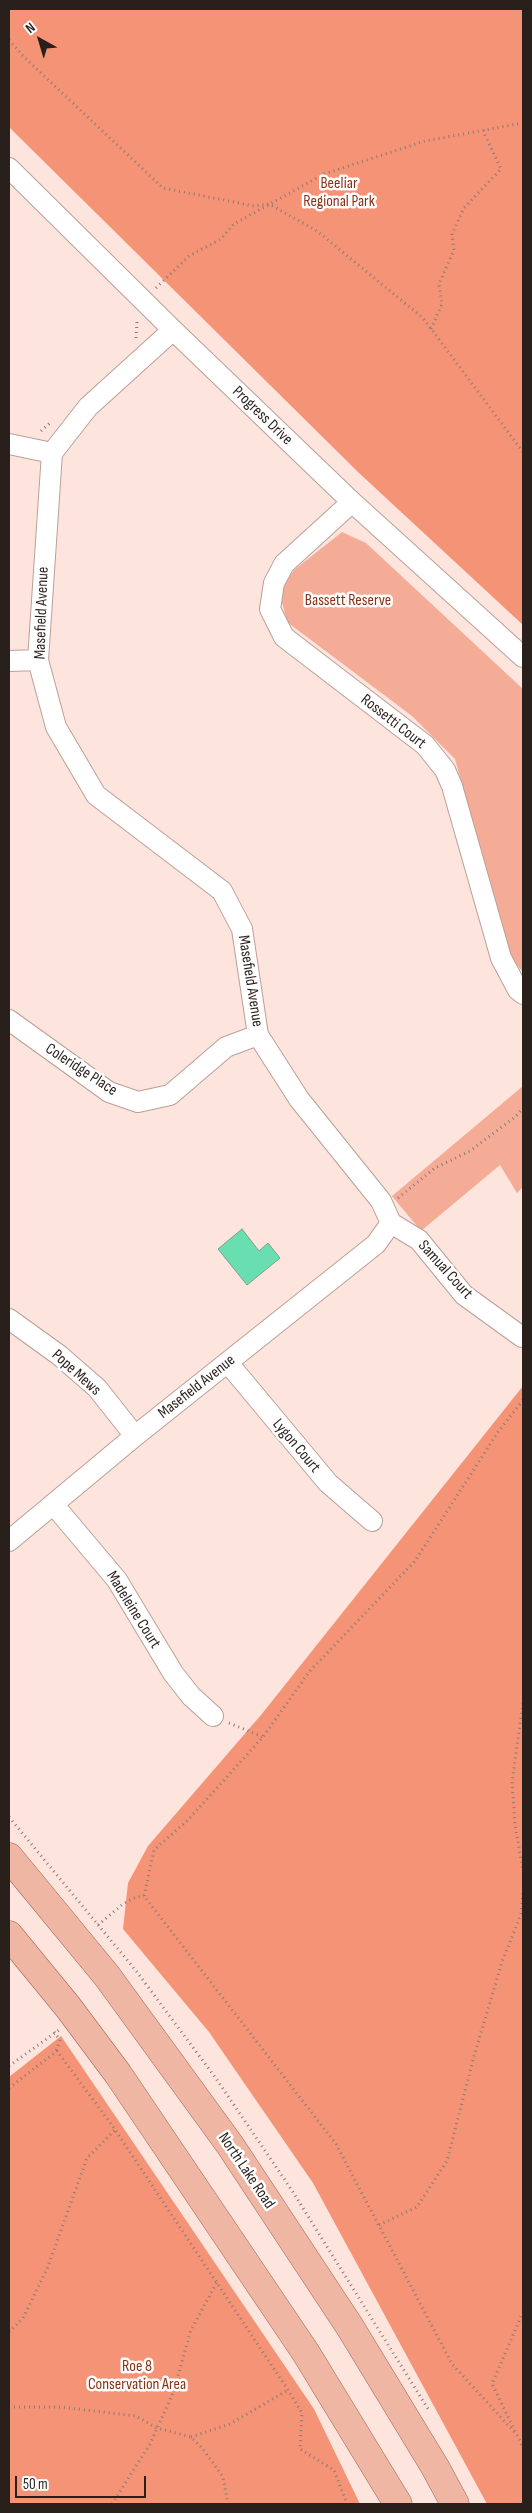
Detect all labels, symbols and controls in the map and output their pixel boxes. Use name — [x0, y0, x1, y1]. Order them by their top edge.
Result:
north arrow — [15, 15, 65, 65]
text: N — [22, 19, 38, 37]
park label: Beeliar Regional Park — [303, 174, 375, 212]
street label: Progress Drive — [228, 382, 296, 450]
street label: Masefield Avenue — [31, 566, 53, 660]
park label: Bassett Reserve — [305, 591, 391, 611]
street label: Rossetti Court — [357, 691, 429, 753]
street label: Masefield Avenue — [233, 934, 267, 1028]
street label: Coleridge Place — [41, 1040, 121, 1100]
street label: Samual Court — [414, 1237, 476, 1303]
street label: Pope Mews — [47, 1346, 105, 1400]
street label: Masefield Avenue — [155, 1351, 239, 1423]
street label: Lygon Court — [268, 1415, 324, 1477]
street label: Madeleine Court — [102, 1568, 164, 1652]
street label: North Lake Road — [214, 2129, 278, 2213]
park label: Roe 8 Conservation Area — [88, 2357, 186, 2395]
scale bar — [18, 2466, 149, 2498]
text: 50 m — [23, 2475, 48, 2494]

